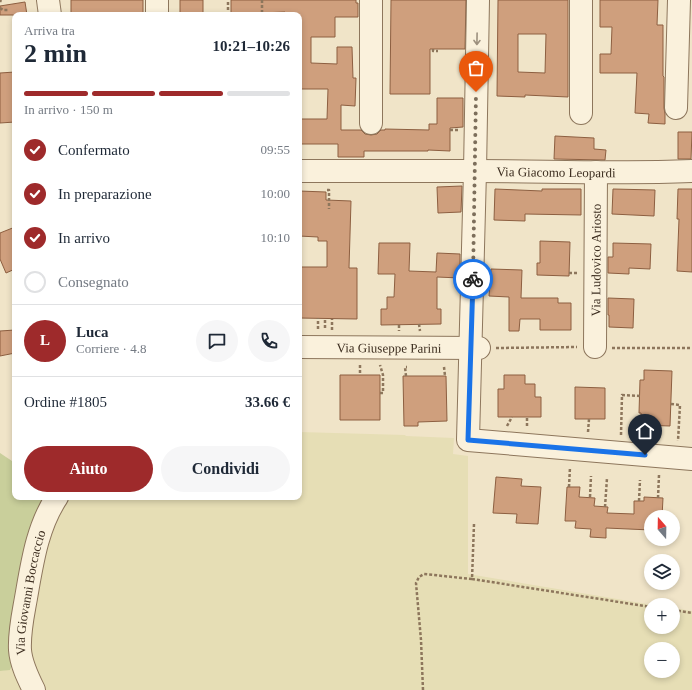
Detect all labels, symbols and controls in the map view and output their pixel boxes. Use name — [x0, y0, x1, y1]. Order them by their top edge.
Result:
text: Arriva tra — [24, 23, 75, 38]
one-way arrow — [473, 32, 481, 45]
text: 10:21–10:26 — [213, 38, 290, 54]
text: 2 min — [24, 39, 87, 68]
pin — [459, 51, 493, 92]
icon: bag — [465, 57, 487, 79]
text: In arrivo · 150 m — [24, 102, 113, 117]
icon: check — [24, 139, 46, 161]
text: Confermato — [58, 142, 130, 158]
text: 09:55 — [260, 142, 290, 157]
street label: Via Giacomo Leopardi — [496, 164, 616, 180]
icon: check — [24, 183, 46, 205]
text: In preparazione — [58, 186, 152, 202]
text: 10:00 — [260, 186, 290, 201]
street label: Via Ludovico Ariosto — [588, 204, 604, 316]
icon: check — [24, 227, 46, 249]
text: In arrivo — [58, 230, 110, 246]
text: 10:10 — [260, 230, 290, 245]
courier — [453, 259, 493, 299]
icon: bike — [462, 268, 484, 290]
text: Consegnato — [58, 274, 129, 290]
button: chat — [196, 320, 238, 362]
button: phone — [248, 320, 290, 362]
text: Luca — [76, 324, 109, 340]
text: L — [40, 332, 50, 348]
street label: Via Giuseppe Parini — [337, 340, 442, 356]
text: Corriere · 4.8 — [76, 341, 146, 356]
text: Ordine #1805 — [24, 394, 107, 410]
text: 33.66 € — [245, 394, 290, 410]
pin — [628, 414, 662, 455]
icon: home — [634, 420, 656, 442]
button: Aiuto — [24, 446, 153, 492]
button: Condividi — [161, 446, 290, 492]
north arrow — [644, 510, 680, 546]
map controls — [644, 510, 680, 678]
street label: Via Giovanni Boccaccio — [13, 528, 49, 656]
button: layers — [644, 554, 680, 590]
button: + — [644, 598, 680, 634]
button: − — [644, 642, 680, 678]

